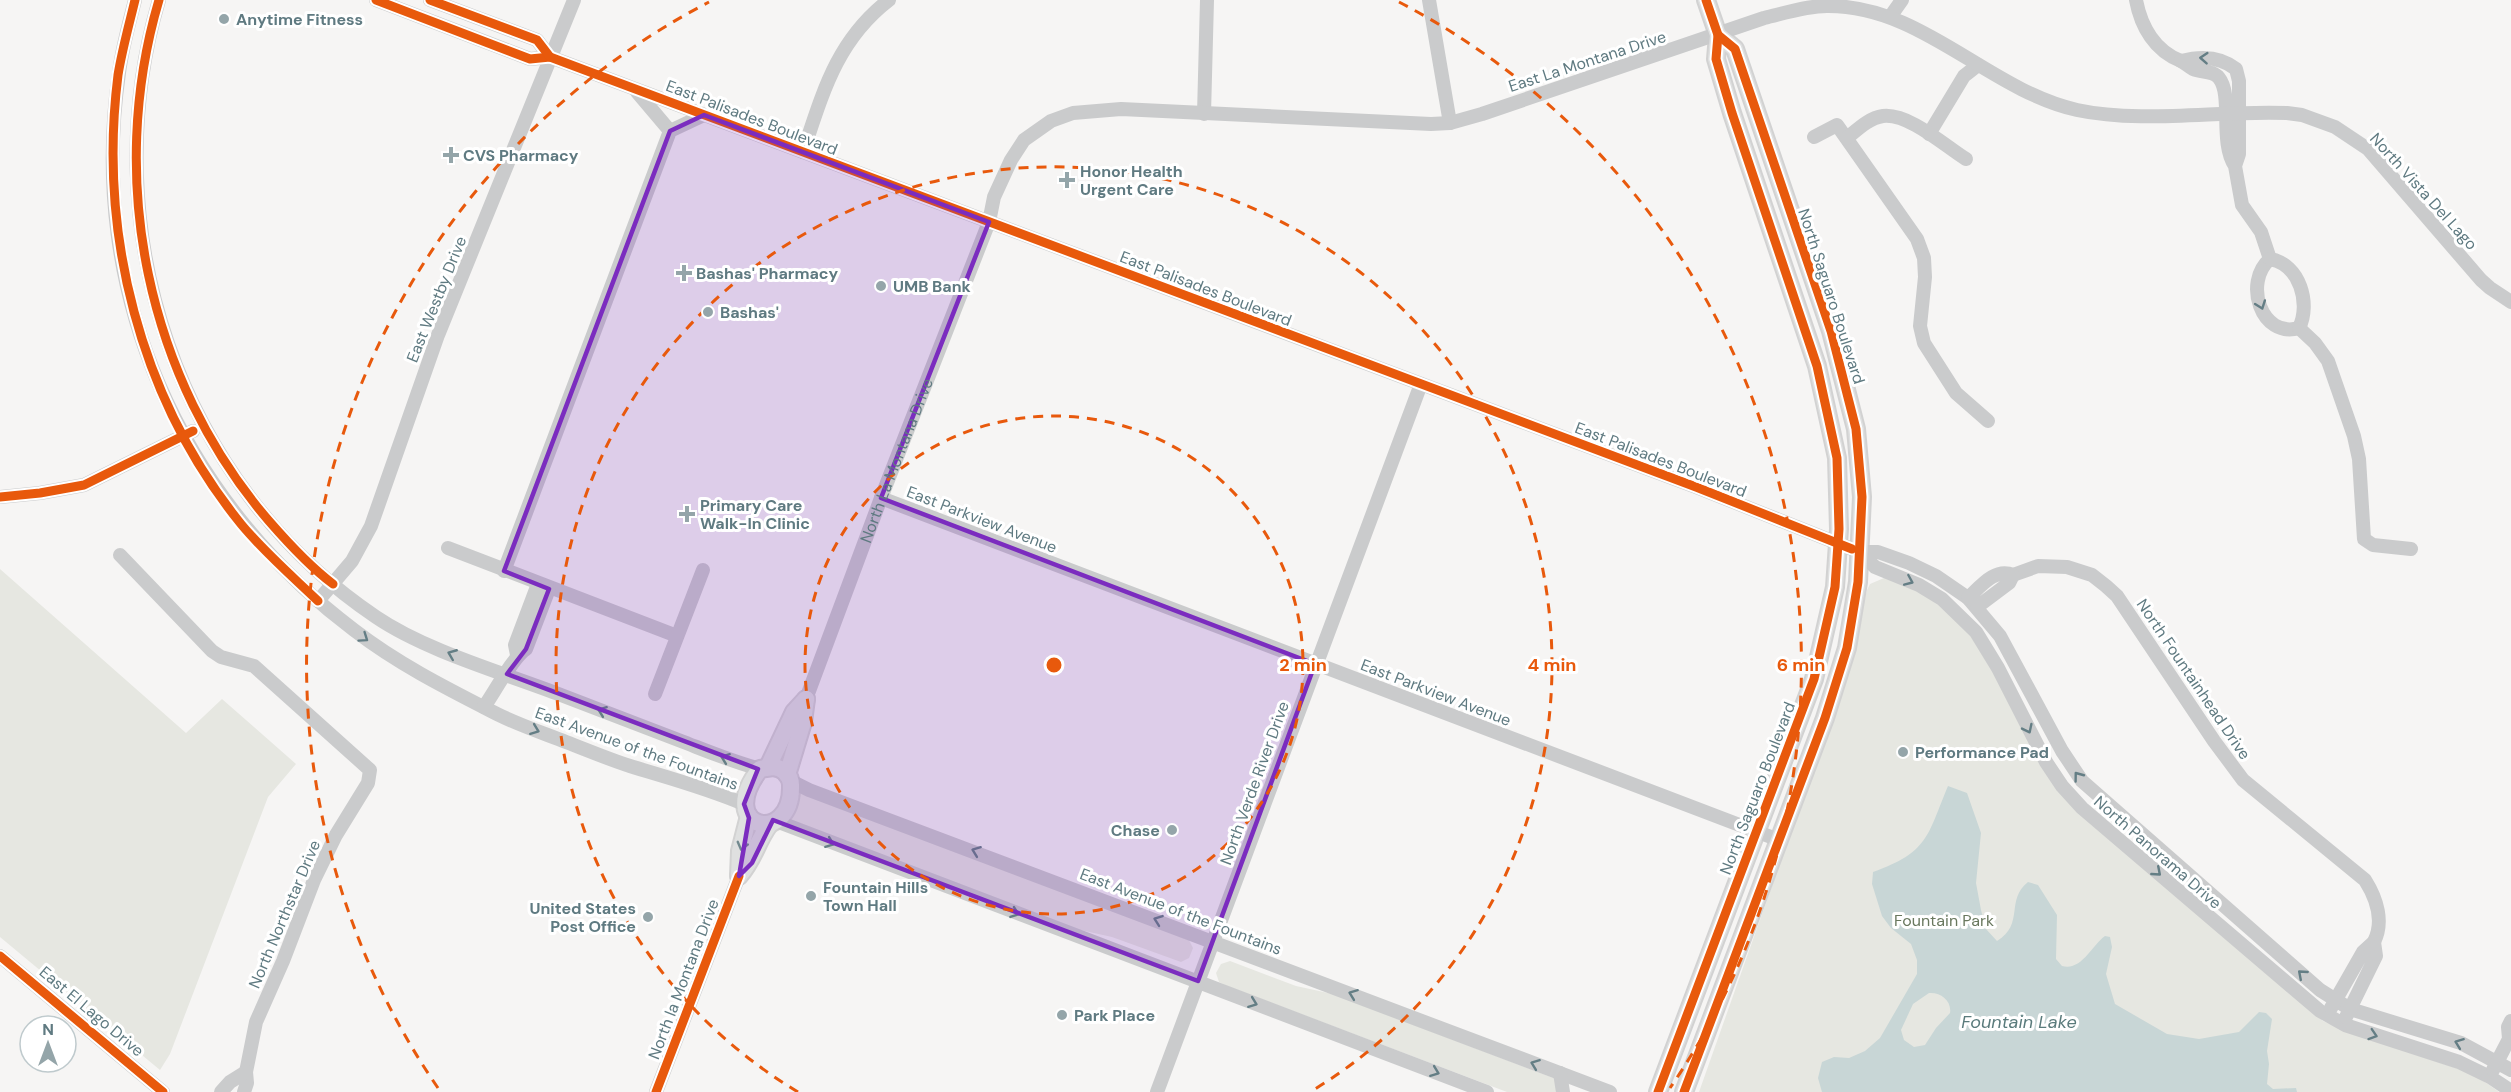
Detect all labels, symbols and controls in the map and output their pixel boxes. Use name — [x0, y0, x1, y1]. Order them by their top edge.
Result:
place label: Anytime Fitness — [236, 9, 363, 30]
marker: Anytime Fitness — [217, 12, 231, 26]
street label: East La Montana Drive — [1506, 26, 1669, 97]
one-way arrow — [2200, 52, 2209, 65]
street label: East Palisades Boulevard — [663, 75, 841, 160]
street label: North Vista Del Lago — [2365, 128, 2482, 254]
place label: CVS Pharmacy — [463, 145, 579, 166]
marker: CVS Pharmacy — [444, 148, 458, 162]
place label: Honor Health Urgent Care — [1080, 161, 1183, 200]
marker: Honor Health Urgent Care — [1058, 171, 1076, 189]
street label: North Saguaro Boulevard — [1793, 206, 1870, 387]
street label: East Westby Drive — [402, 233, 471, 365]
street label: East Palisades Boulevard — [1117, 246, 1295, 331]
place label: Bashas' Pharmacy — [696, 263, 839, 284]
marker: Bashas' Pharmacy — [677, 266, 691, 280]
place label: UMB Bank — [893, 276, 972, 297]
marker: UMB Bank — [874, 279, 888, 293]
one-way arrow — [2254, 299, 2266, 310]
place label: Bashas' — [720, 302, 779, 323]
marker: Bashas' — [701, 305, 715, 319]
street label: North La Montana Drive — [855, 375, 938, 546]
street label: East Palisades Boulevard — [1572, 417, 1750, 502]
street label: East Parkview Avenue — [904, 481, 1060, 558]
place label: Primary Care Walk-In Clinic — [700, 495, 810, 534]
marker: Primary Care Walk-In Clinic — [678, 505, 696, 523]
one-way arrow — [1903, 574, 1914, 586]
street label: North Fountainhead Drive — [2132, 595, 2255, 764]
one-way arrow — [357, 631, 368, 642]
one-way arrow — [448, 649, 459, 661]
text: 2 min — [1279, 653, 1327, 677]
text: 4 min — [1528, 653, 1576, 677]
text: 6 min — [1777, 653, 1825, 677]
street label: East Parkview Avenue — [1358, 654, 1514, 731]
centre of rings — [1044, 655, 1064, 675]
street label: North Verde River Drive — [1215, 699, 1294, 868]
street label: North Saguaro Boulevard — [1715, 699, 1800, 878]
street label: East Avenue of the Fountains — [532, 702, 741, 795]
one-way arrow — [597, 706, 608, 718]
one-way arrow — [2021, 722, 2033, 733]
one-way arrow — [529, 723, 540, 735]
place label: Performance Pad — [1915, 742, 2049, 763]
marker: Performance Pad — [1896, 745, 1910, 759]
one-way arrow — [721, 753, 732, 765]
one-way arrow — [2074, 772, 2085, 783]
street label: North Panorama Drive — [2090, 791, 2226, 914]
place label: Chase — [1111, 820, 1160, 841]
marker: Chase — [1165, 823, 1179, 837]
one-way arrow — [824, 836, 835, 848]
street label: North Northstar Drive — [244, 837, 325, 991]
one-way arrow — [737, 841, 750, 851]
one-way arrow — [971, 846, 982, 859]
street label: East Avenue of the Fountains — [1077, 863, 1285, 960]
one-way arrow — [2150, 865, 2161, 876]
place label: Fountain Hills Town Hall — [823, 877, 928, 916]
marker: Fountain Hills Town Hall — [804, 889, 818, 903]
street label: North la Montana Drive — [643, 896, 724, 1062]
place label: United States Post Office — [529, 898, 636, 937]
one-way arrow — [1010, 906, 1020, 919]
marker: United States Post Office — [641, 910, 655, 924]
park label: Fountain Park — [1894, 910, 1994, 931]
one-way arrow — [1153, 915, 1164, 928]
street label: East El Lago Drive — [35, 961, 148, 1061]
one-way arrow — [2298, 971, 2309, 982]
one-way arrow — [1348, 989, 1359, 1002]
one-way arrow — [1247, 995, 1257, 1008]
place label: Park Place — [1074, 1005, 1155, 1026]
marker: Park Place — [1055, 1008, 1069, 1022]
water label: Fountain Lake — [1961, 1010, 2077, 1034]
north arrow — [18, 1014, 78, 1074]
text: N — [42, 1019, 54, 1040]
one-way arrow — [2367, 1028, 2378, 1040]
one-way arrow — [2454, 1038, 2465, 1050]
one-way arrow — [1531, 1058, 1541, 1071]
one-way arrow — [1429, 1065, 1440, 1077]

